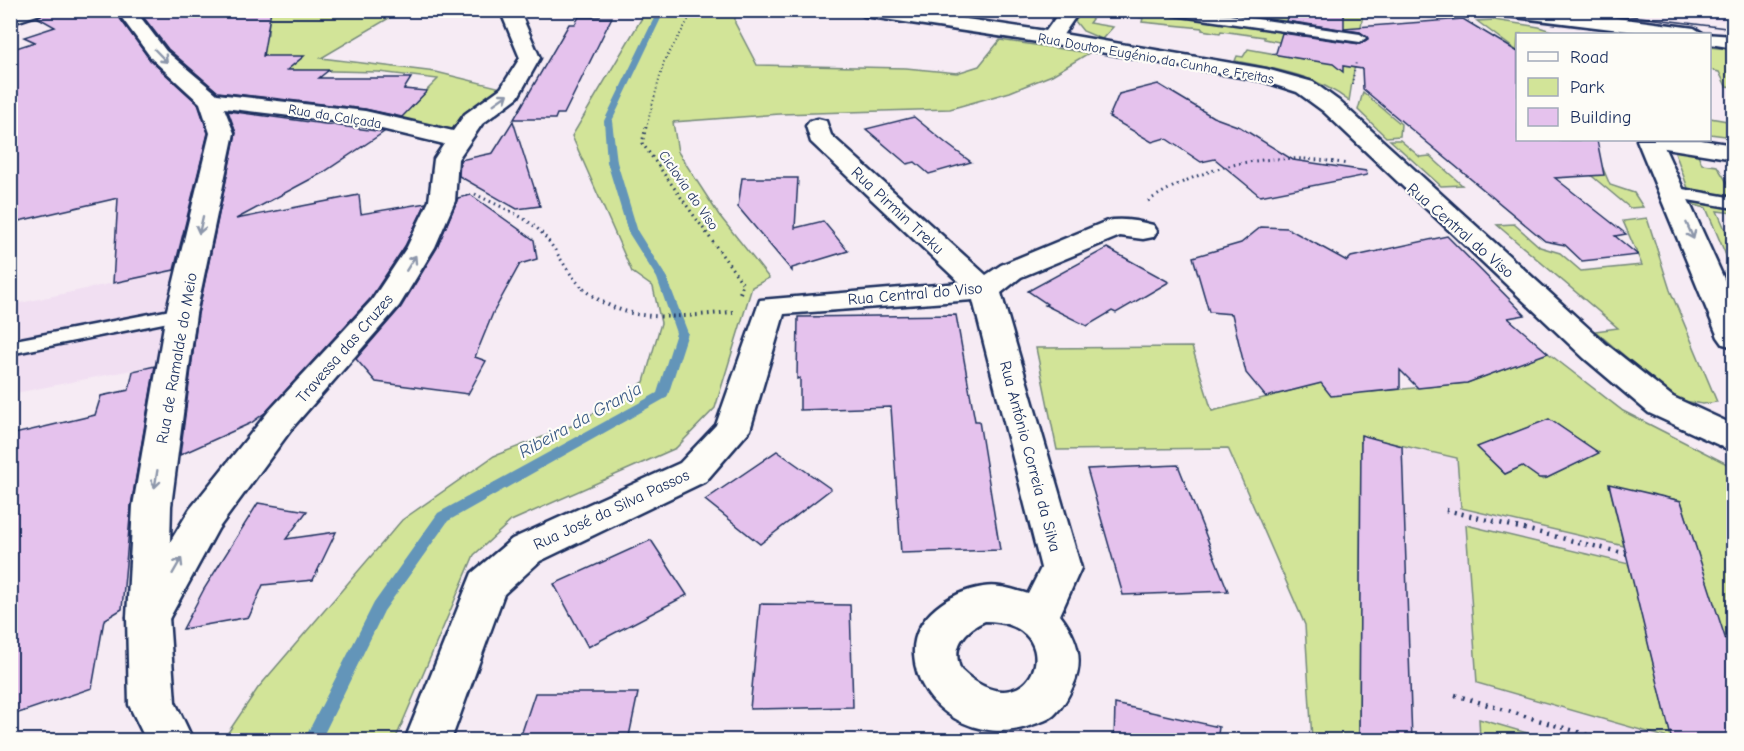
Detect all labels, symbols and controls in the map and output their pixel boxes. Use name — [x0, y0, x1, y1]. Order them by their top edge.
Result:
street label: Rua Doutor Eugénio da Cunha e Freitas — [1037, 29, 1275, 88]
legend — [1516, 33, 1711, 141]
text: Road — [1570, 47, 1609, 68]
one-way arrow — [154, 49, 168, 64]
text: Park — [1570, 77, 1605, 98]
one-way arrow — [492, 93, 508, 105]
street label: Rua da Calçada — [287, 101, 383, 132]
text: Building — [1570, 107, 1632, 128]
street label: Ciclovia do Viso — [655, 147, 722, 233]
street label: Rua Pirmin Treku — [847, 163, 947, 258]
street label: Rua Central do Viso — [1403, 180, 1517, 282]
one-way arrow — [195, 215, 207, 234]
one-way arrow — [1685, 222, 1696, 240]
one-way arrow — [404, 255, 417, 272]
street label: Rua de Ramalde do Meio — [153, 271, 201, 445]
street label: Rua Central do Viso — [847, 279, 983, 309]
street label: Travessa das Cruzes — [293, 290, 397, 407]
street label: Rua António Correia da Silva — [996, 359, 1064, 554]
water label: Ribeira da Granja — [515, 378, 645, 463]
street label: Rua José da Silva Passos — [531, 466, 692, 554]
one-way arrow — [151, 468, 162, 488]
one-way arrow — [172, 558, 183, 576]

